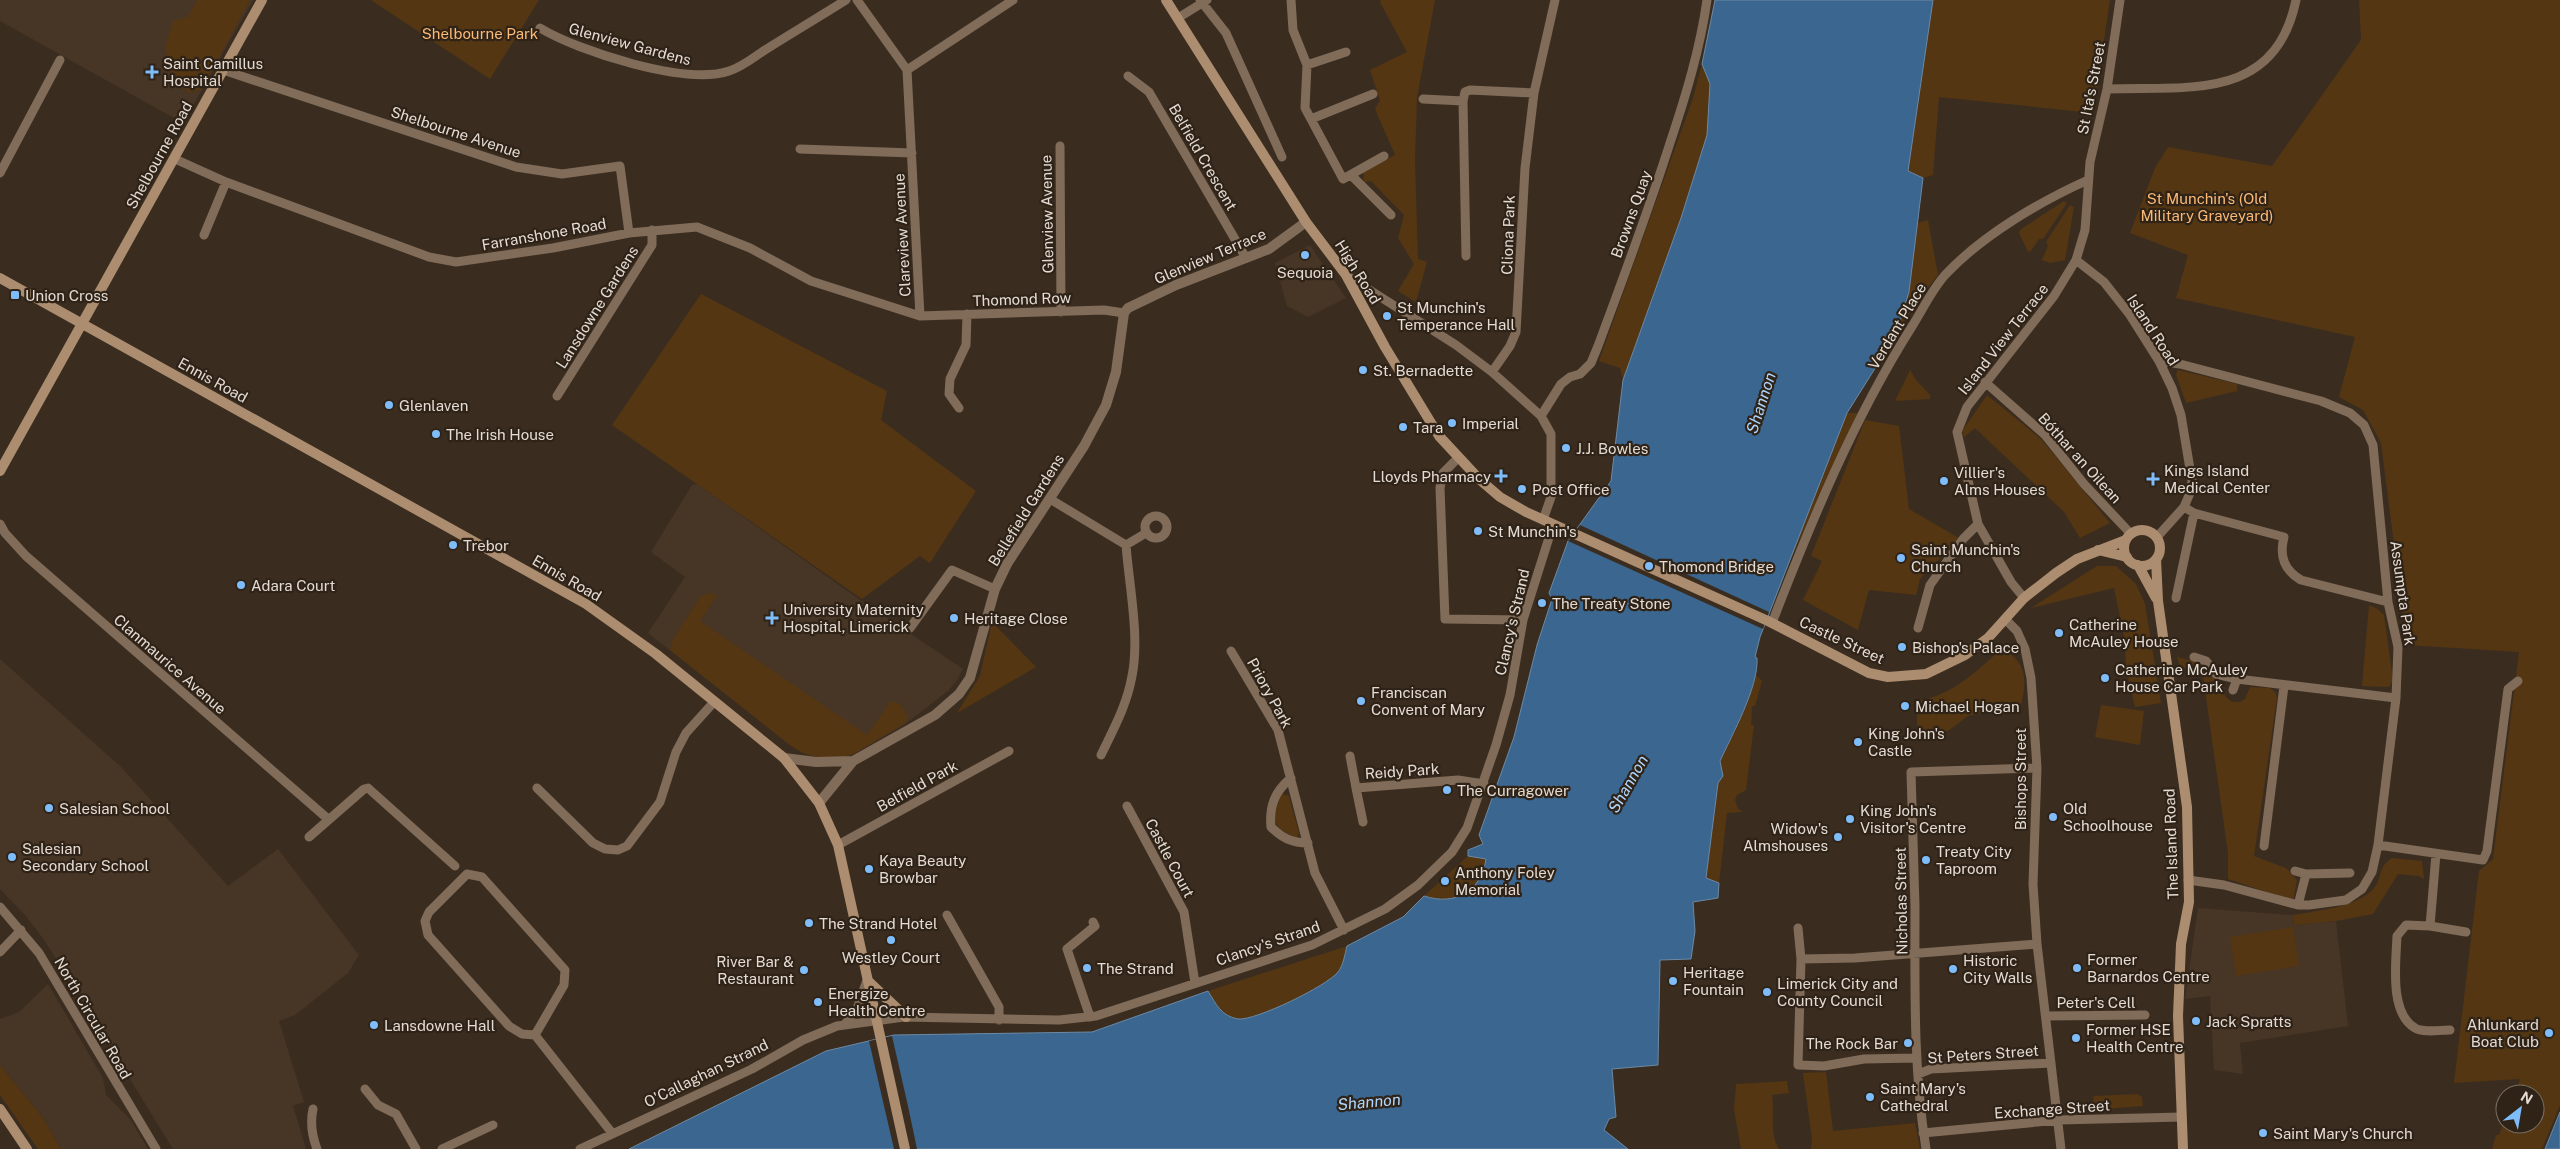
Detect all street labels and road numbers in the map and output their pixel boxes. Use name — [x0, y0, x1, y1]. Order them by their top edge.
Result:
street label: Glenview Gardens — [567, 20, 693, 68]
street label: St Ita's Street — [2074, 40, 2108, 136]
street label: Shelbourne Road — [122, 98, 196, 212]
street label: Belfield Crescent — [1166, 101, 1241, 214]
street label: Shelbourne Avenue — [389, 103, 523, 161]
street label: Glenview Avenue — [1037, 155, 1057, 273]
street label: Browns Quay — [1607, 168, 1655, 260]
street label: Clareview Avenue — [890, 173, 914, 297]
street label: Cliona Park — [1498, 195, 1518, 275]
street label: Farranshone Road — [480, 215, 608, 253]
street label: Glenview Terrace — [1152, 225, 1268, 287]
street label: High Road — [1332, 237, 1384, 307]
street label: Lansdowne Gardens — [552, 243, 642, 371]
street label: Verdant Place — [1865, 280, 1929, 372]
street label: Island View Terrace — [1955, 280, 2051, 398]
street label: Thomond Row — [972, 289, 1072, 309]
street label: Island Road — [2124, 291, 2182, 369]
street label: Ennis Road — [175, 354, 251, 406]
street label: Bóthar an Oilean — [2035, 409, 2125, 507]
street label: Bellefield Gardens — [985, 451, 1067, 569]
street label: Assumpta Park — [2387, 539, 2419, 647]
street label: Ennis Road — [529, 551, 605, 605]
street label: Clancy's Strand — [1491, 567, 1533, 677]
street label: Clanmaurice Avenue — [110, 611, 230, 717]
street label: Castle Street — [1797, 613, 1887, 667]
street label: Priory Park — [1244, 655, 1296, 731]
street label: Bishops Street — [2012, 728, 2029, 830]
street label: Belfield Park — [874, 757, 960, 815]
street label: Reidy Park — [1364, 760, 1440, 782]
street label: The Island Road — [2161, 788, 2181, 900]
street label: Castle Court — [1142, 816, 1198, 901]
street label: Nicholas Street — [1892, 847, 1910, 955]
street label: Clancy's Strand — [1214, 917, 1322, 969]
street label: North Circular Road — [51, 954, 135, 1082]
street label: Peter's Cell — [2056, 994, 2136, 1011]
street label: O'Callaghan Strand — [641, 1036, 771, 1110]
street label: St Peters Street — [1927, 1042, 2039, 1066]
street label: Exchange Street — [1994, 1096, 2111, 1122]

